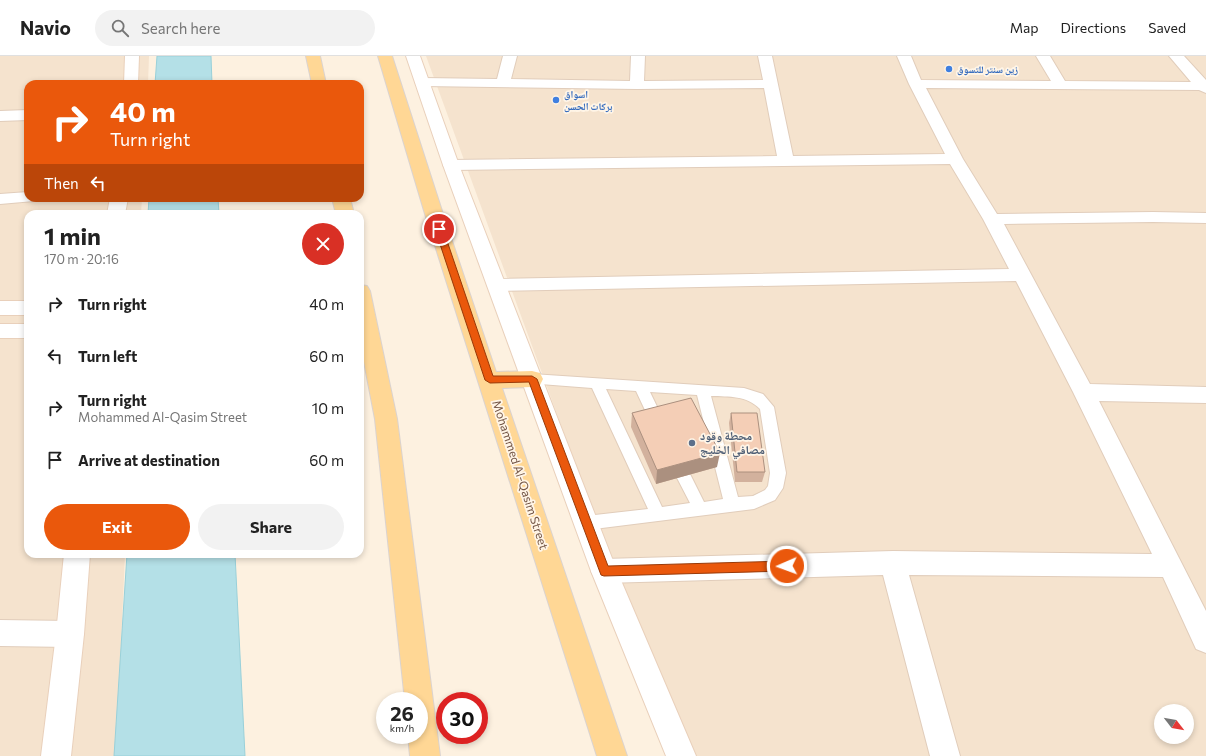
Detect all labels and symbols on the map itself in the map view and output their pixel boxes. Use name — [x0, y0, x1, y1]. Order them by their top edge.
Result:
place label: زين سنتر للتسوق — [957, 63, 1018, 76]
marker: زين سنتر للتسوق — [944, 64, 954, 74]
place label: اسواق بركات الحسن — [564, 88, 613, 113]
marker: اسواق بركات الحسن — [551, 95, 561, 105]
pin — [422, 212, 456, 246]
street label: Mohammed Al-Qasim Street — [490, 398, 552, 551]
place label: محطة وقود مصافي الخليج — [700, 428, 765, 460]
marker: محطة وقود مصافي الخليج — [687, 438, 697, 448]
position arrow — [766, 545, 808, 587]
speed limit sign: 30 — [436, 692, 488, 744]
north arrow — [1154, 704, 1194, 744]

